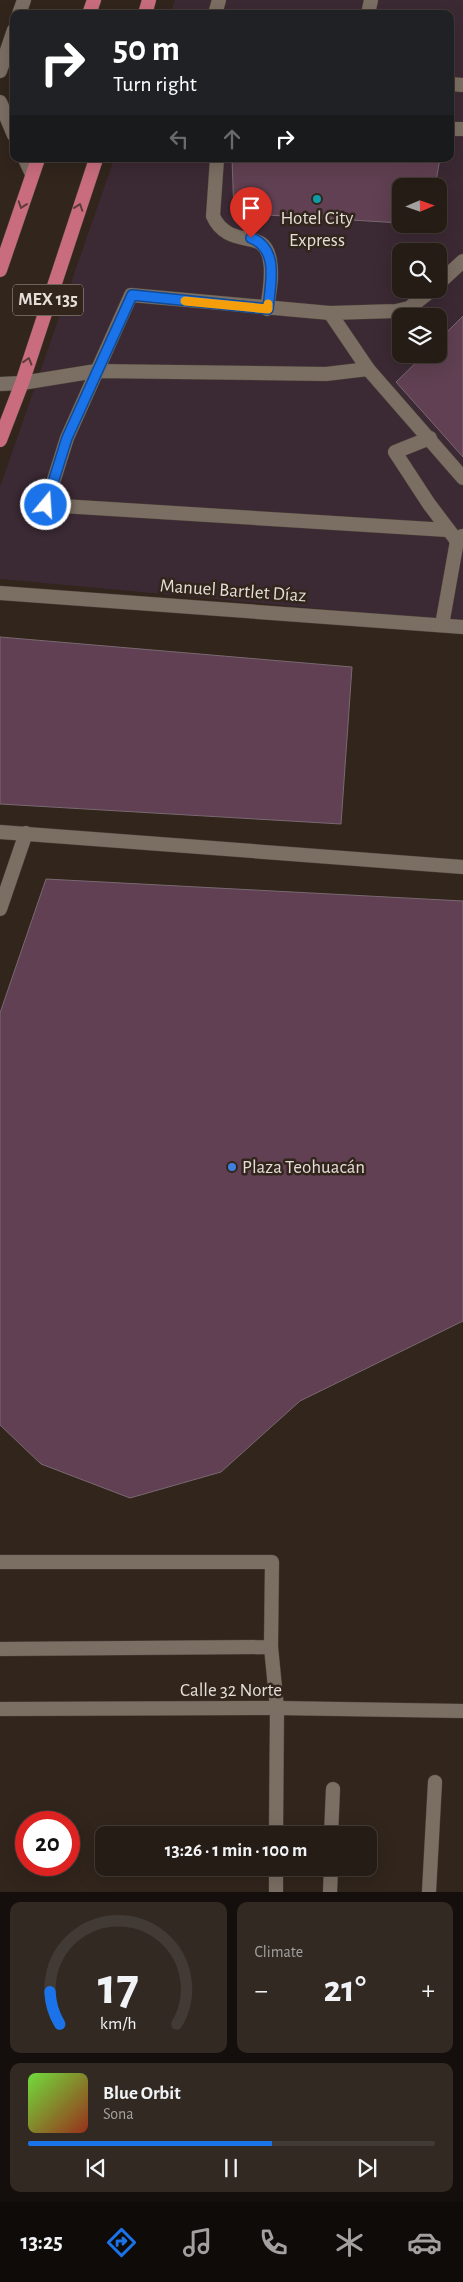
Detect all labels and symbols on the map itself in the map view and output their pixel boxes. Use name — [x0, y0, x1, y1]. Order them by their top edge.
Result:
north arrow — [392, 178, 448, 232]
pin — [230, 187, 272, 238]
marker: Hotel City Express — [311, 193, 323, 205]
one-way arrow — [18, 200, 28, 209]
one-way arrow — [73, 203, 83, 212]
place label: Hotel City Express — [281, 209, 353, 250]
road number: MEX 135 — [13, 284, 83, 316]
one-way arrow — [23, 358, 33, 366]
position arrow — [19, 478, 71, 530]
street label: Manuel Bartlet Díaz — [159, 576, 307, 606]
place label: Plaza Teohuacán — [242, 1158, 365, 1177]
marker: Plaza Teohuacán — [226, 1161, 238, 1173]
street label: Calle 32 Norte — [180, 1681, 282, 1700]
speed limit sign: 20 — [15, 1811, 80, 1876]

